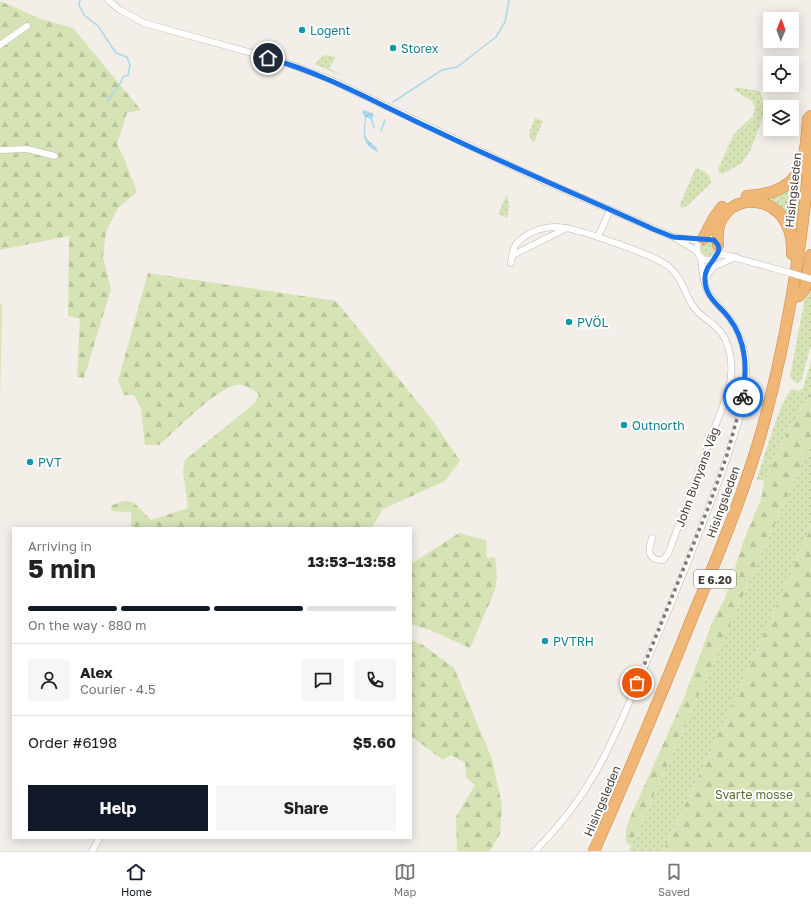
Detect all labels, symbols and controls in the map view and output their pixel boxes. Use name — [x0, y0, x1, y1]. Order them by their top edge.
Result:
north arrow — [763, 12, 799, 48]
map controls — [763, 12, 799, 136]
place label: Logent — [310, 23, 351, 38]
marker: Logent — [297, 25, 307, 35]
pin — [251, 41, 285, 75]
place label: Storex — [401, 41, 439, 56]
marker: Storex — [388, 43, 398, 53]
icon: home — [257, 47, 279, 69]
button: locate — [763, 56, 799, 92]
button: layers — [763, 100, 799, 136]
street label: Hisingsleden — [782, 152, 804, 228]
place label: PVÖL — [577, 315, 608, 330]
marker: PVÖL — [564, 317, 574, 327]
courier — [723, 377, 763, 417]
icon: bike — [732, 386, 754, 408]
place label: Outnorth — [632, 418, 685, 433]
marker: Outnorth — [619, 420, 629, 430]
street label: John Bunyans Väg — [672, 425, 722, 529]
place label: PVT — [38, 455, 62, 470]
marker: PVT — [25, 457, 35, 467]
street label: Hisingsleden — [703, 464, 743, 540]
text: Arriving in — [28, 538, 92, 554]
text: 13:53–13:58 — [308, 552, 396, 570]
text: 5 min — [28, 553, 96, 584]
road number: E 6.20 — [694, 570, 736, 588]
text: On the way · 880 m — [28, 617, 147, 633]
place label: PVTRH — [553, 634, 594, 649]
marker: PVTRH — [540, 636, 550, 646]
button: person — [28, 659, 70, 701]
button: chat — [302, 659, 344, 701]
button: phone — [354, 659, 396, 701]
text: Alex — [80, 663, 113, 681]
pin — [620, 666, 654, 700]
icon: bag — [626, 672, 648, 694]
text: Courier · 4.5 — [80, 681, 155, 697]
text: Order #6198 — [28, 733, 117, 751]
text: $5.60 — [353, 733, 396, 751]
street label: Hisingsleden — [580, 763, 624, 839]
button: Help — [28, 785, 208, 831]
button: Share — [216, 785, 396, 831]
park label: Svarte mosse — [715, 787, 793, 802]
tab: Home — [121, 861, 152, 898]
tab: Map — [394, 861, 416, 898]
tab: Saved — [658, 861, 690, 898]

